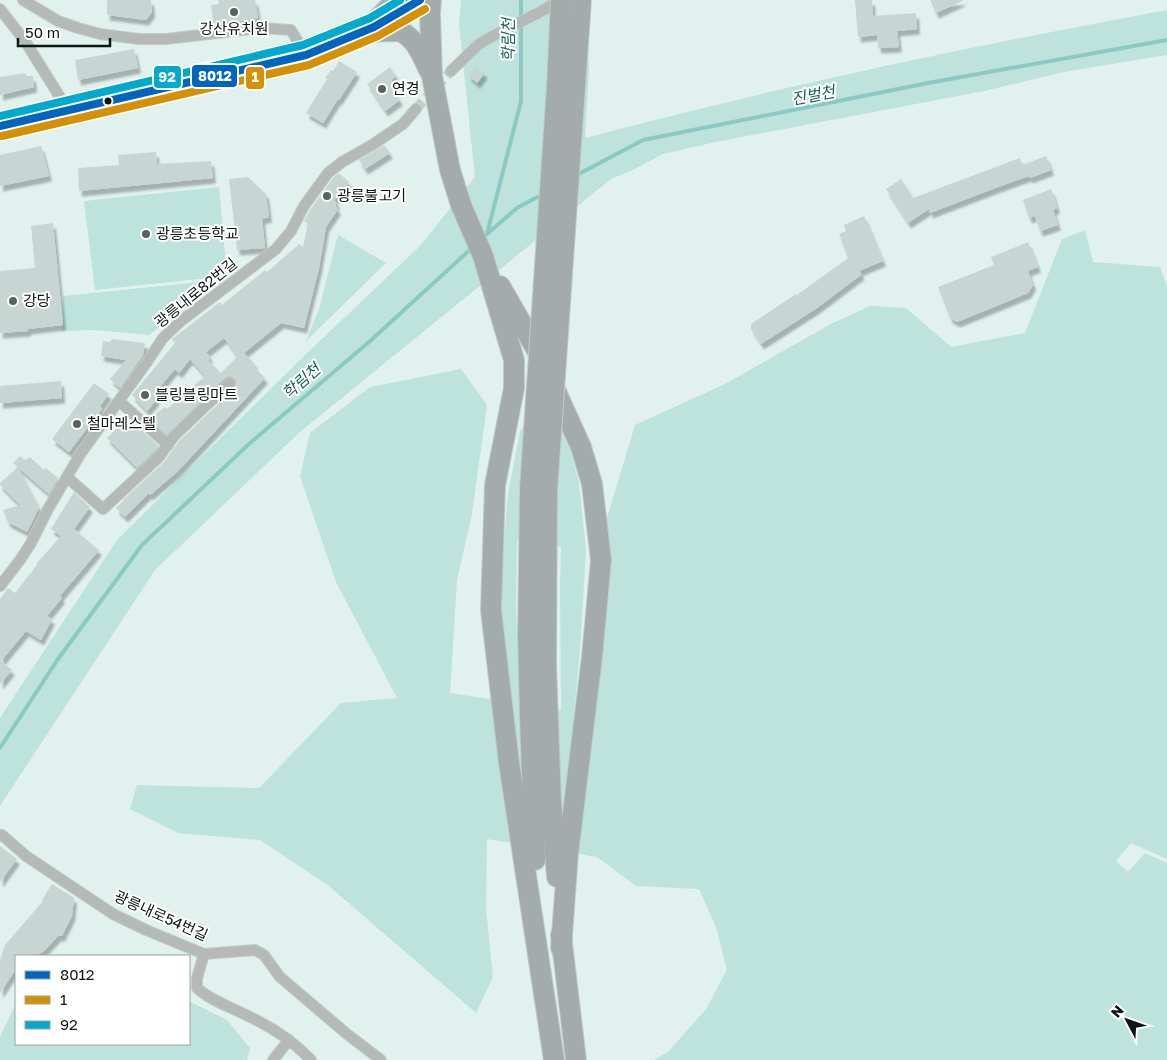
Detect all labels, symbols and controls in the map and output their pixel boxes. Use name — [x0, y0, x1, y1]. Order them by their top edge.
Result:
marker: 강산유치원 — [228, 6, 240, 18]
scale bar — [18, 15, 110, 47]
water label: 학림천 — [498, 16, 518, 62]
place label: 강산유치원 — [199, 19, 269, 37]
text: 50 m — [25, 23, 60, 41]
line badge: 8012 — [191, 64, 238, 88]
line badge: 92 — [153, 65, 182, 89]
line badge: 1 — [245, 66, 265, 90]
text: 8012 — [198, 67, 232, 84]
text: 92 — [158, 68, 176, 85]
text: 1 — [251, 68, 259, 85]
place label: 연경 — [392, 79, 420, 97]
water label: 진벌천 — [789, 81, 839, 109]
marker: 연경 — [376, 83, 388, 95]
unlabelled marker — [103, 96, 113, 106]
place label: 광릉불고기 — [337, 186, 406, 204]
marker: 광릉불고기 — [321, 190, 333, 202]
place label: 광릉초등학교 — [156, 224, 239, 242]
marker: 광릉초등학교 — [140, 228, 152, 240]
street label: 광릉내로82번길 — [151, 254, 240, 331]
place label: 강당 — [23, 291, 51, 309]
marker: 강당 — [7, 295, 19, 307]
water label: 학림천 — [278, 357, 326, 403]
place label: 블링블링마트 — [155, 385, 238, 403]
marker: 블링블링마트 — [139, 389, 151, 401]
place label: 철마레스텔 — [87, 414, 156, 432]
marker: 철마레스텔 — [71, 418, 83, 430]
street label: 광릉내로54번길 — [112, 886, 211, 944]
legend — [15, 955, 190, 1045]
text: 8012 — [60, 965, 94, 983]
text: 1 — [60, 990, 67, 1008]
north arrow — [1102, 995, 1152, 1045]
text: N — [1107, 1002, 1127, 1021]
text: 92 — [60, 1015, 78, 1033]

